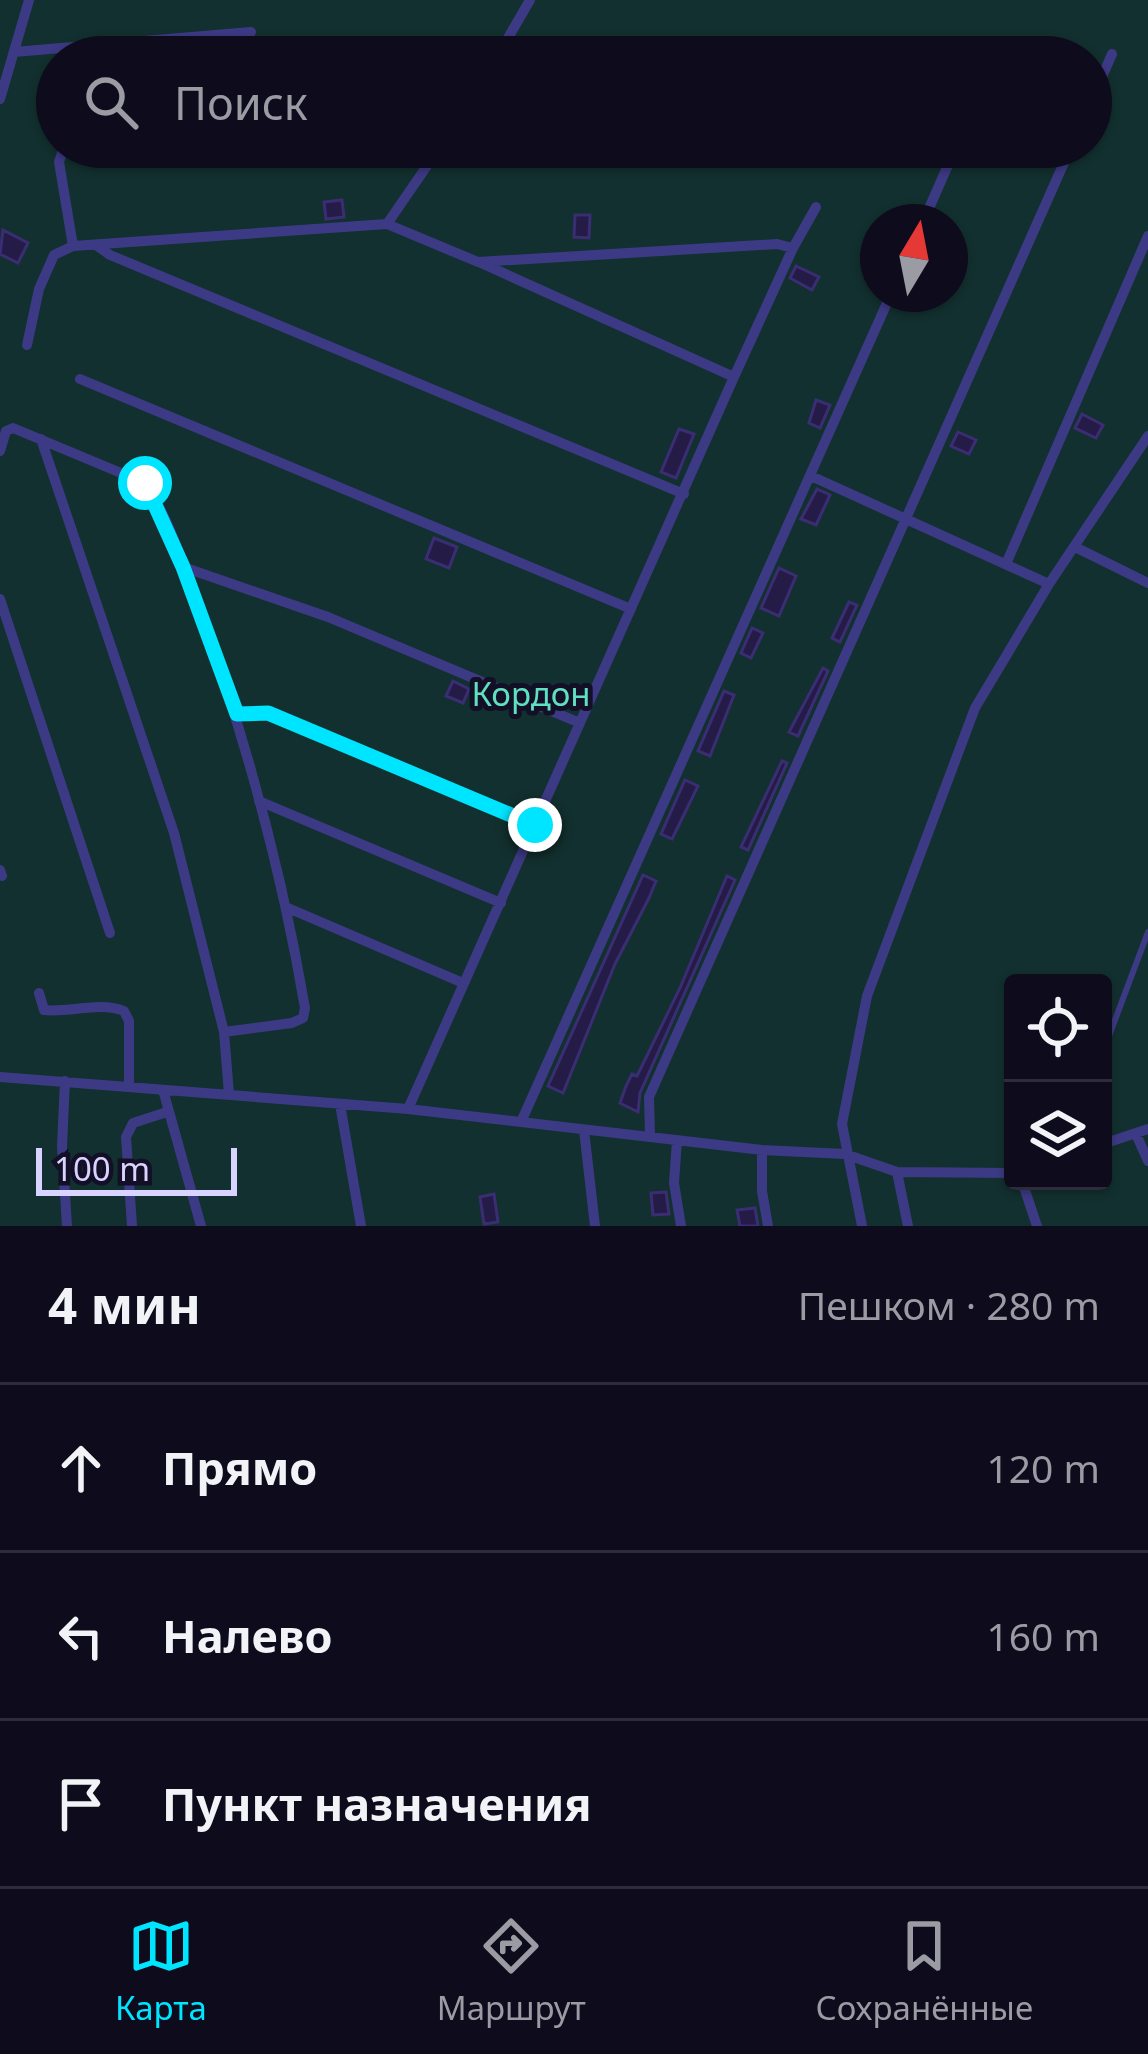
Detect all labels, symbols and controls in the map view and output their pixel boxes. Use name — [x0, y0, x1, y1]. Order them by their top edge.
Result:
search box — [36, 36, 1112, 168]
icon: search — [78, 69, 144, 135]
text: Поиск — [174, 72, 308, 133]
north arrow — [860, 204, 968, 312]
route start — [118, 456, 172, 510]
park label: Кордон — [471, 671, 591, 716]
route end — [508, 798, 562, 852]
map controls — [1004, 974, 1112, 1190]
button: locate — [1004, 974, 1112, 1082]
button: layers — [1004, 1082, 1112, 1190]
scale bar — [36, 1142, 237, 1195]
text: 100 m — [54, 1146, 150, 1191]
text: 4 мин — [48, 1269, 201, 1339]
text: Пешком · 280 m — [798, 1278, 1100, 1331]
icon: ahead — [48, 1435, 114, 1501]
text: Прямо — [162, 1437, 317, 1498]
text: 120 m — [986, 1441, 1100, 1494]
icon: left — [48, 1603, 114, 1669]
text: Налево — [162, 1605, 333, 1666]
text: 160 m — [986, 1609, 1100, 1662]
icon: arrive — [48, 1771, 114, 1837]
text: Пункт назначения — [162, 1773, 592, 1834]
tab: Карта — [115, 1913, 207, 2030]
tab: Маршрут — [437, 1913, 586, 2030]
tab: Сохранённые — [816, 1913, 1033, 2030]

